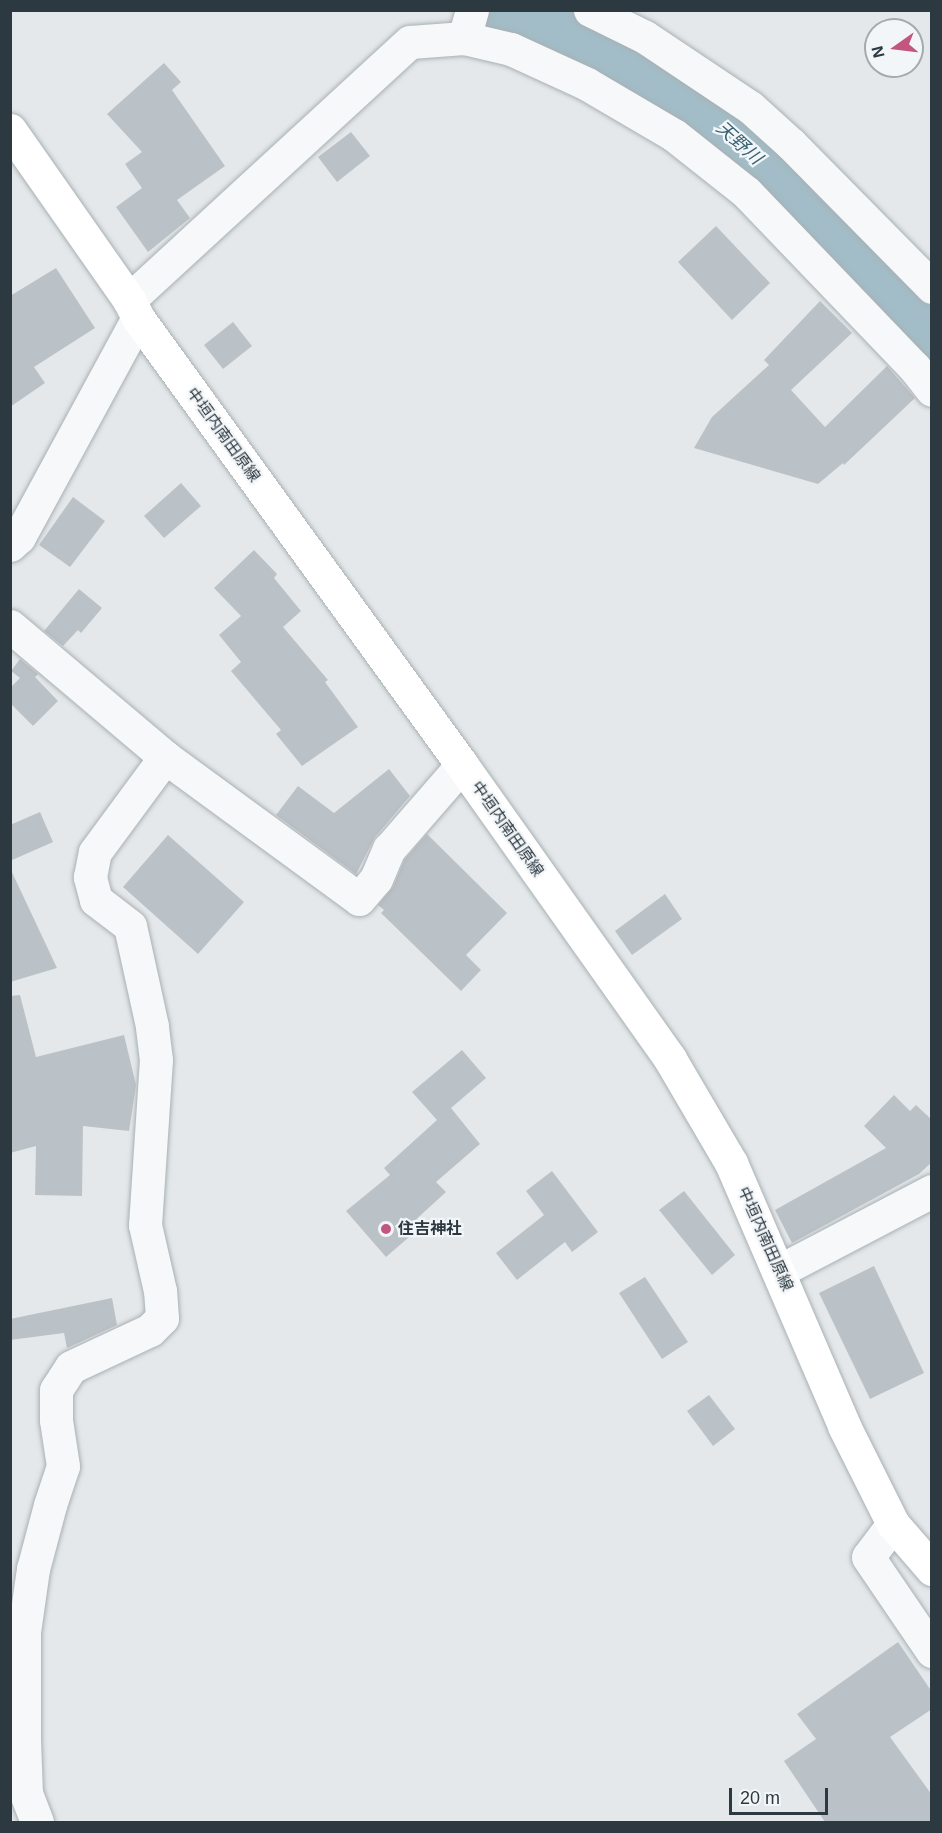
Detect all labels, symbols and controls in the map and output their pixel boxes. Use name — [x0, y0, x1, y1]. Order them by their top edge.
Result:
north arrow — [864, 18, 924, 78]
text: N — [868, 44, 888, 60]
water label: 天野川 — [712, 117, 766, 169]
street label: 中垣内南田原線 — [182, 384, 264, 486]
street label: 中垣内南田原線 — [467, 778, 547, 880]
street label: 中垣内南田原線 — [733, 1184, 797, 1294]
place label: 住吉神社 — [398, 1219, 462, 1239]
marker: 住吉神社 — [379, 1222, 393, 1236]
scale bar — [732, 1776, 831, 1814]
text: 20 m — [740, 1788, 780, 1808]

